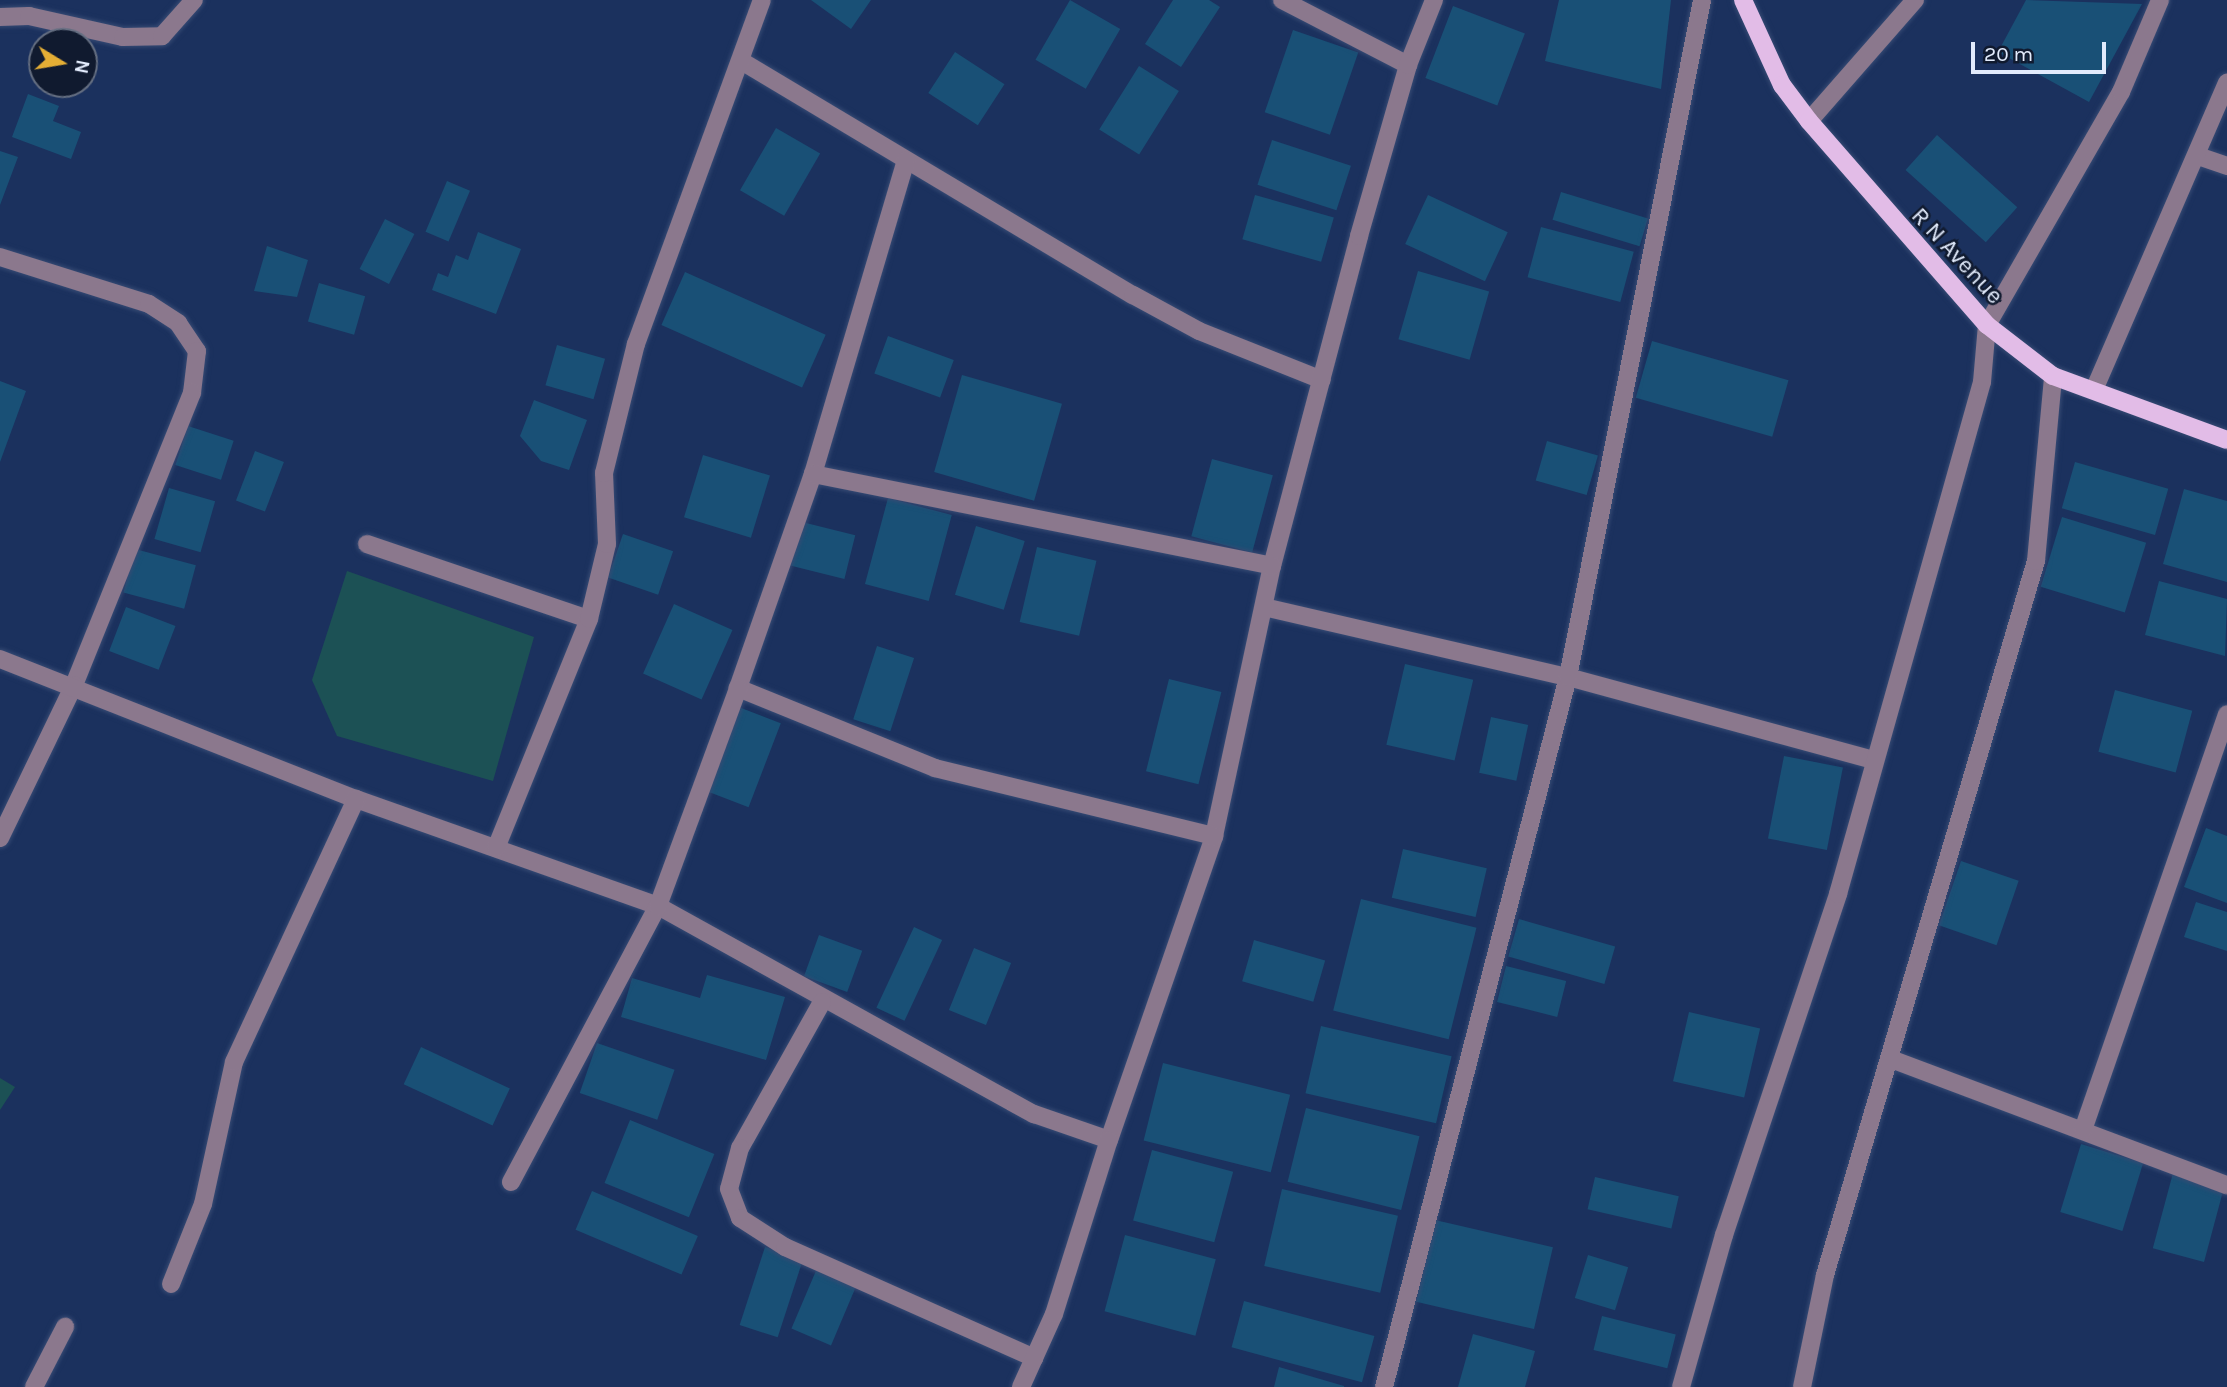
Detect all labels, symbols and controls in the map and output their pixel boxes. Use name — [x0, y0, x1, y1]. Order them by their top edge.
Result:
north arrow — [28, 28, 98, 98]
scale bar — [1975, 28, 2110, 72]
text: 20 m — [1984, 42, 2033, 66]
text: N — [70, 58, 94, 75]
street label: R N Avenue — [1905, 202, 2009, 310]

